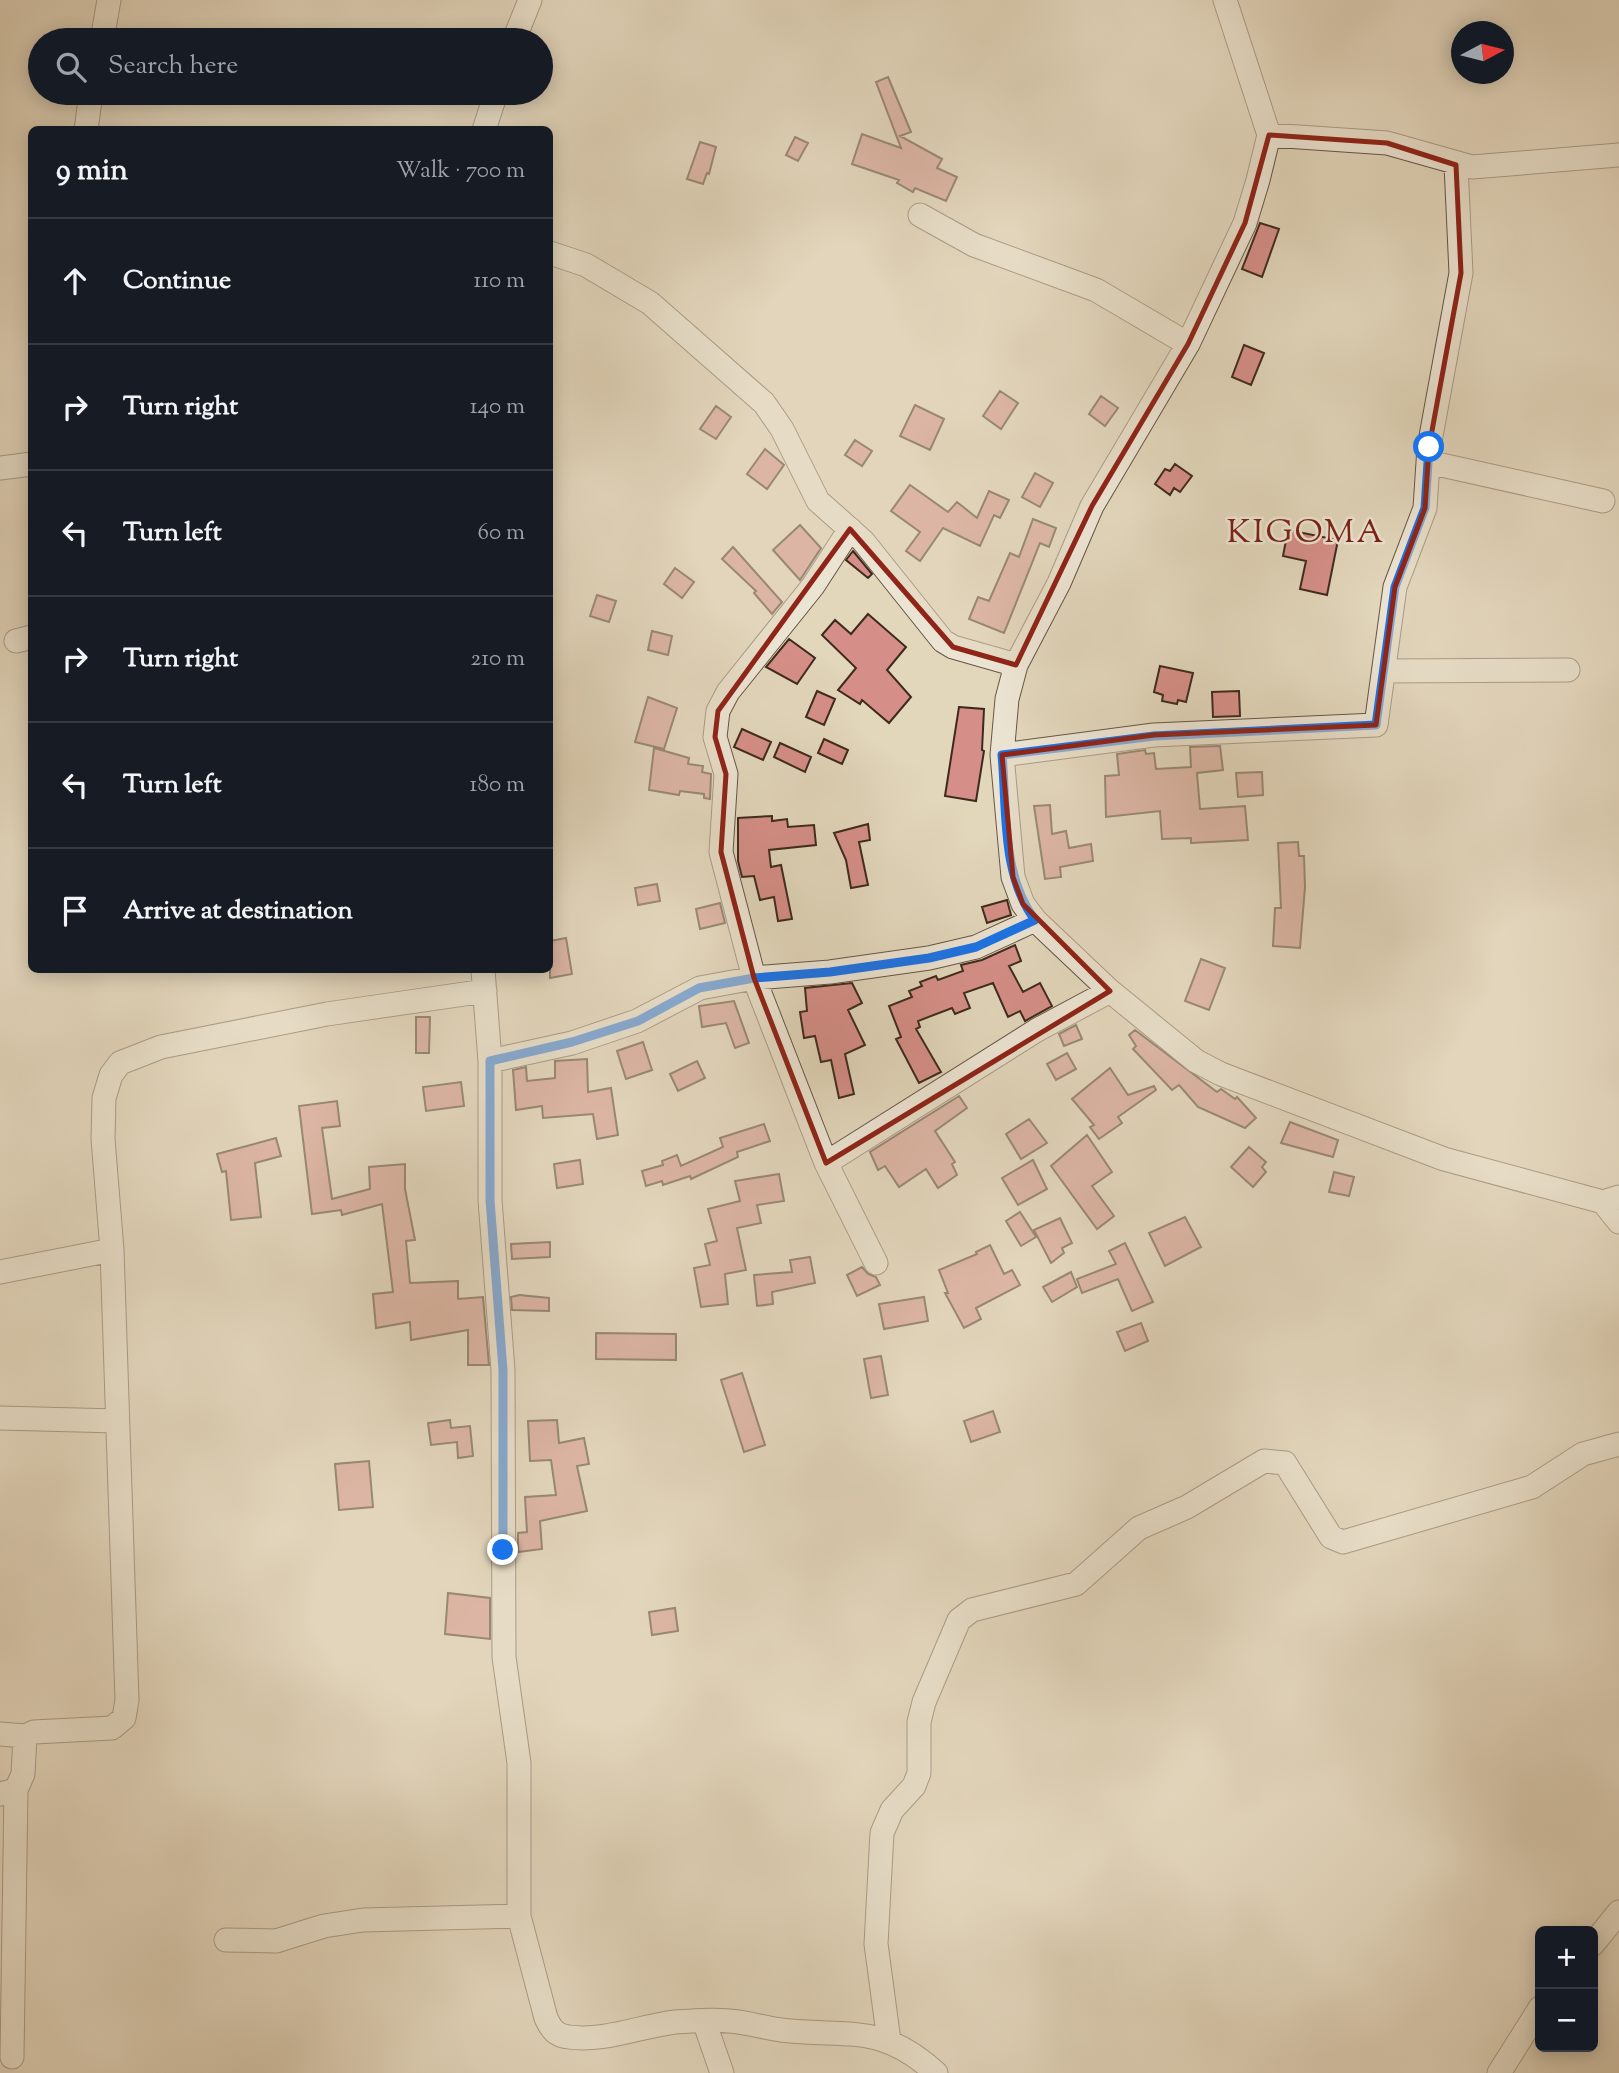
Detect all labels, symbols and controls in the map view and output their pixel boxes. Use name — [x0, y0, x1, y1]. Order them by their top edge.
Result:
north arrow — [1451, 21, 1514, 84]
search box — [28, 28, 553, 105]
icon: search — [52, 48, 90, 86]
text: Search here — [108, 48, 238, 85]
text: 9 min — [56, 150, 128, 193]
text: Walk · 700 m — [396, 155, 525, 188]
icon: ahead — [56, 262, 94, 300]
text: Continue — [123, 263, 231, 300]
text: 110 m — [474, 265, 525, 298]
icon: right — [56, 388, 94, 426]
text: Turn right — [123, 389, 238, 426]
text: 140 m — [470, 391, 525, 424]
route start — [1413, 431, 1444, 462]
district label: KIGOMA — [1227, 510, 1385, 558]
icon: left — [56, 514, 94, 552]
text: Turn left — [123, 515, 222, 552]
text: 60 m — [477, 517, 525, 550]
icon: right — [56, 640, 94, 678]
text: Turn right — [123, 641, 238, 678]
text: 210 m — [471, 643, 525, 676]
icon: left — [56, 766, 94, 804]
text: Turn left — [123, 767, 222, 804]
text: 180 m — [470, 769, 525, 802]
icon: arrive — [56, 892, 94, 930]
text: Arrive at destination — [123, 893, 353, 930]
route end — [487, 1534, 518, 1565]
map controls — [1535, 1926, 1598, 2052]
button: + — [1535, 1926, 1598, 1989]
button: − — [1535, 1989, 1598, 2052]

